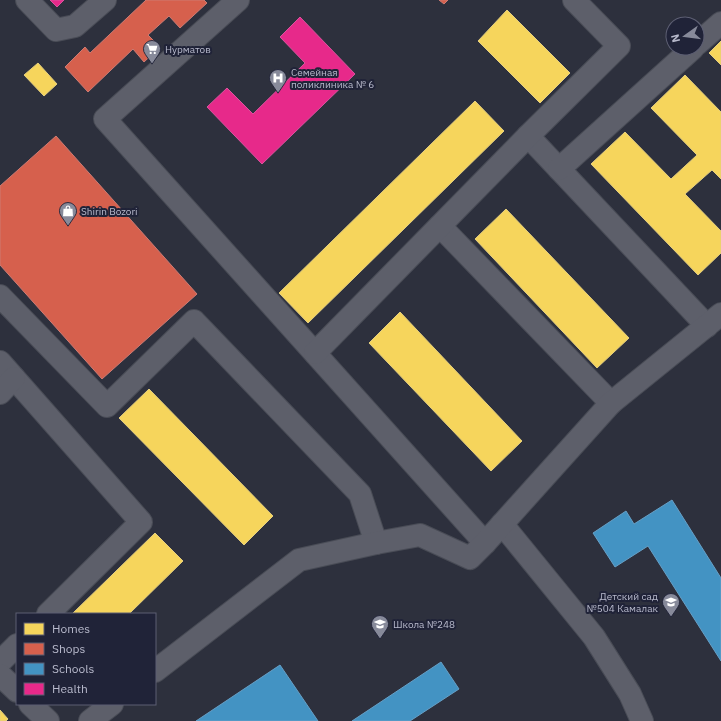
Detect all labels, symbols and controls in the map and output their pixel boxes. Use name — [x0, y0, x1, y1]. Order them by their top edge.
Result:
north arrow — [665, 16, 705, 56]
text: N — [668, 33, 683, 44]
supermarket icon: Нурматов — [142, 39, 162, 64]
place label: Нурматов — [165, 43, 211, 56]
place label: Семейная поликлиника № 6 — [291, 66, 374, 91]
hospital icon: Семейная поликлиника № 6 — [268, 68, 288, 93]
shop icon: Shirin Bozori — [58, 201, 78, 226]
place label: Shirin Bozori — [81, 205, 138, 218]
place label: Детский сад №504 Камалак — [587, 590, 658, 615]
school or university icon: Детский сад №504 Камалак — [661, 592, 681, 617]
legend — [16, 613, 156, 705]
school or university icon: Школа №248 — [370, 614, 390, 639]
place label: Школа №248 — [393, 618, 455, 631]
text: Homes — [52, 621, 90, 636]
text: Shops — [52, 641, 85, 656]
text: Schools — [52, 661, 95, 676]
text: Health — [52, 681, 88, 696]

